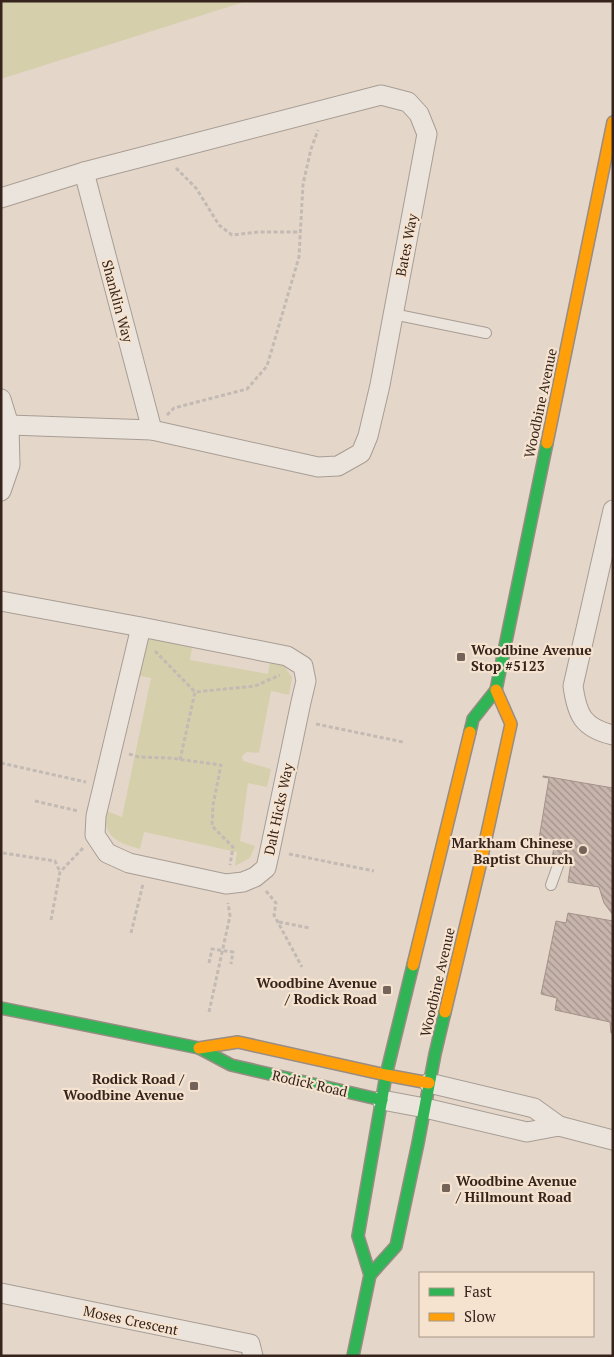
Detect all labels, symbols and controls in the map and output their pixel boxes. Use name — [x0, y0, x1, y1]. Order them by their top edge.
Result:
street label: Bates Way — [391, 211, 422, 278]
street label: Shanklin Way — [98, 258, 138, 345]
street label: Woodbine Avenue — [519, 346, 561, 460]
place label: Woodbine Avenue Stop #5123 — [471, 640, 592, 675]
marker: Woodbine Avenue Stop #5123 — [455, 651, 467, 663]
street label: Dalt Hicks Way — [259, 760, 297, 857]
place label: Markham Chinese Baptist Church — [451, 833, 573, 868]
marker: Markham Chinese Baptist Church — [577, 844, 589, 856]
street label: Woodbine Avenue — [415, 925, 459, 1039]
place label: Woodbine Avenue / Rodick Road — [256, 973, 378, 1008]
marker: Woodbine Avenue / Rodick Road — [381, 984, 393, 996]
street label: Rodick Road — [270, 1065, 350, 1101]
place label: Rodick Road / Woodbine Avenue — [63, 1069, 185, 1104]
marker: Rodick Road / Woodbine Avenue — [188, 1080, 200, 1092]
place label: Woodbine Avenue / Hillmount Road — [455, 1171, 577, 1206]
marker: Woodbine Avenue / Hillmount Road — [440, 1182, 452, 1194]
legend — [419, 1272, 594, 1337]
text: Fast — [464, 1281, 492, 1301]
street label: Moses Crescent — [82, 1301, 181, 1340]
text: Slow — [464, 1306, 497, 1326]

